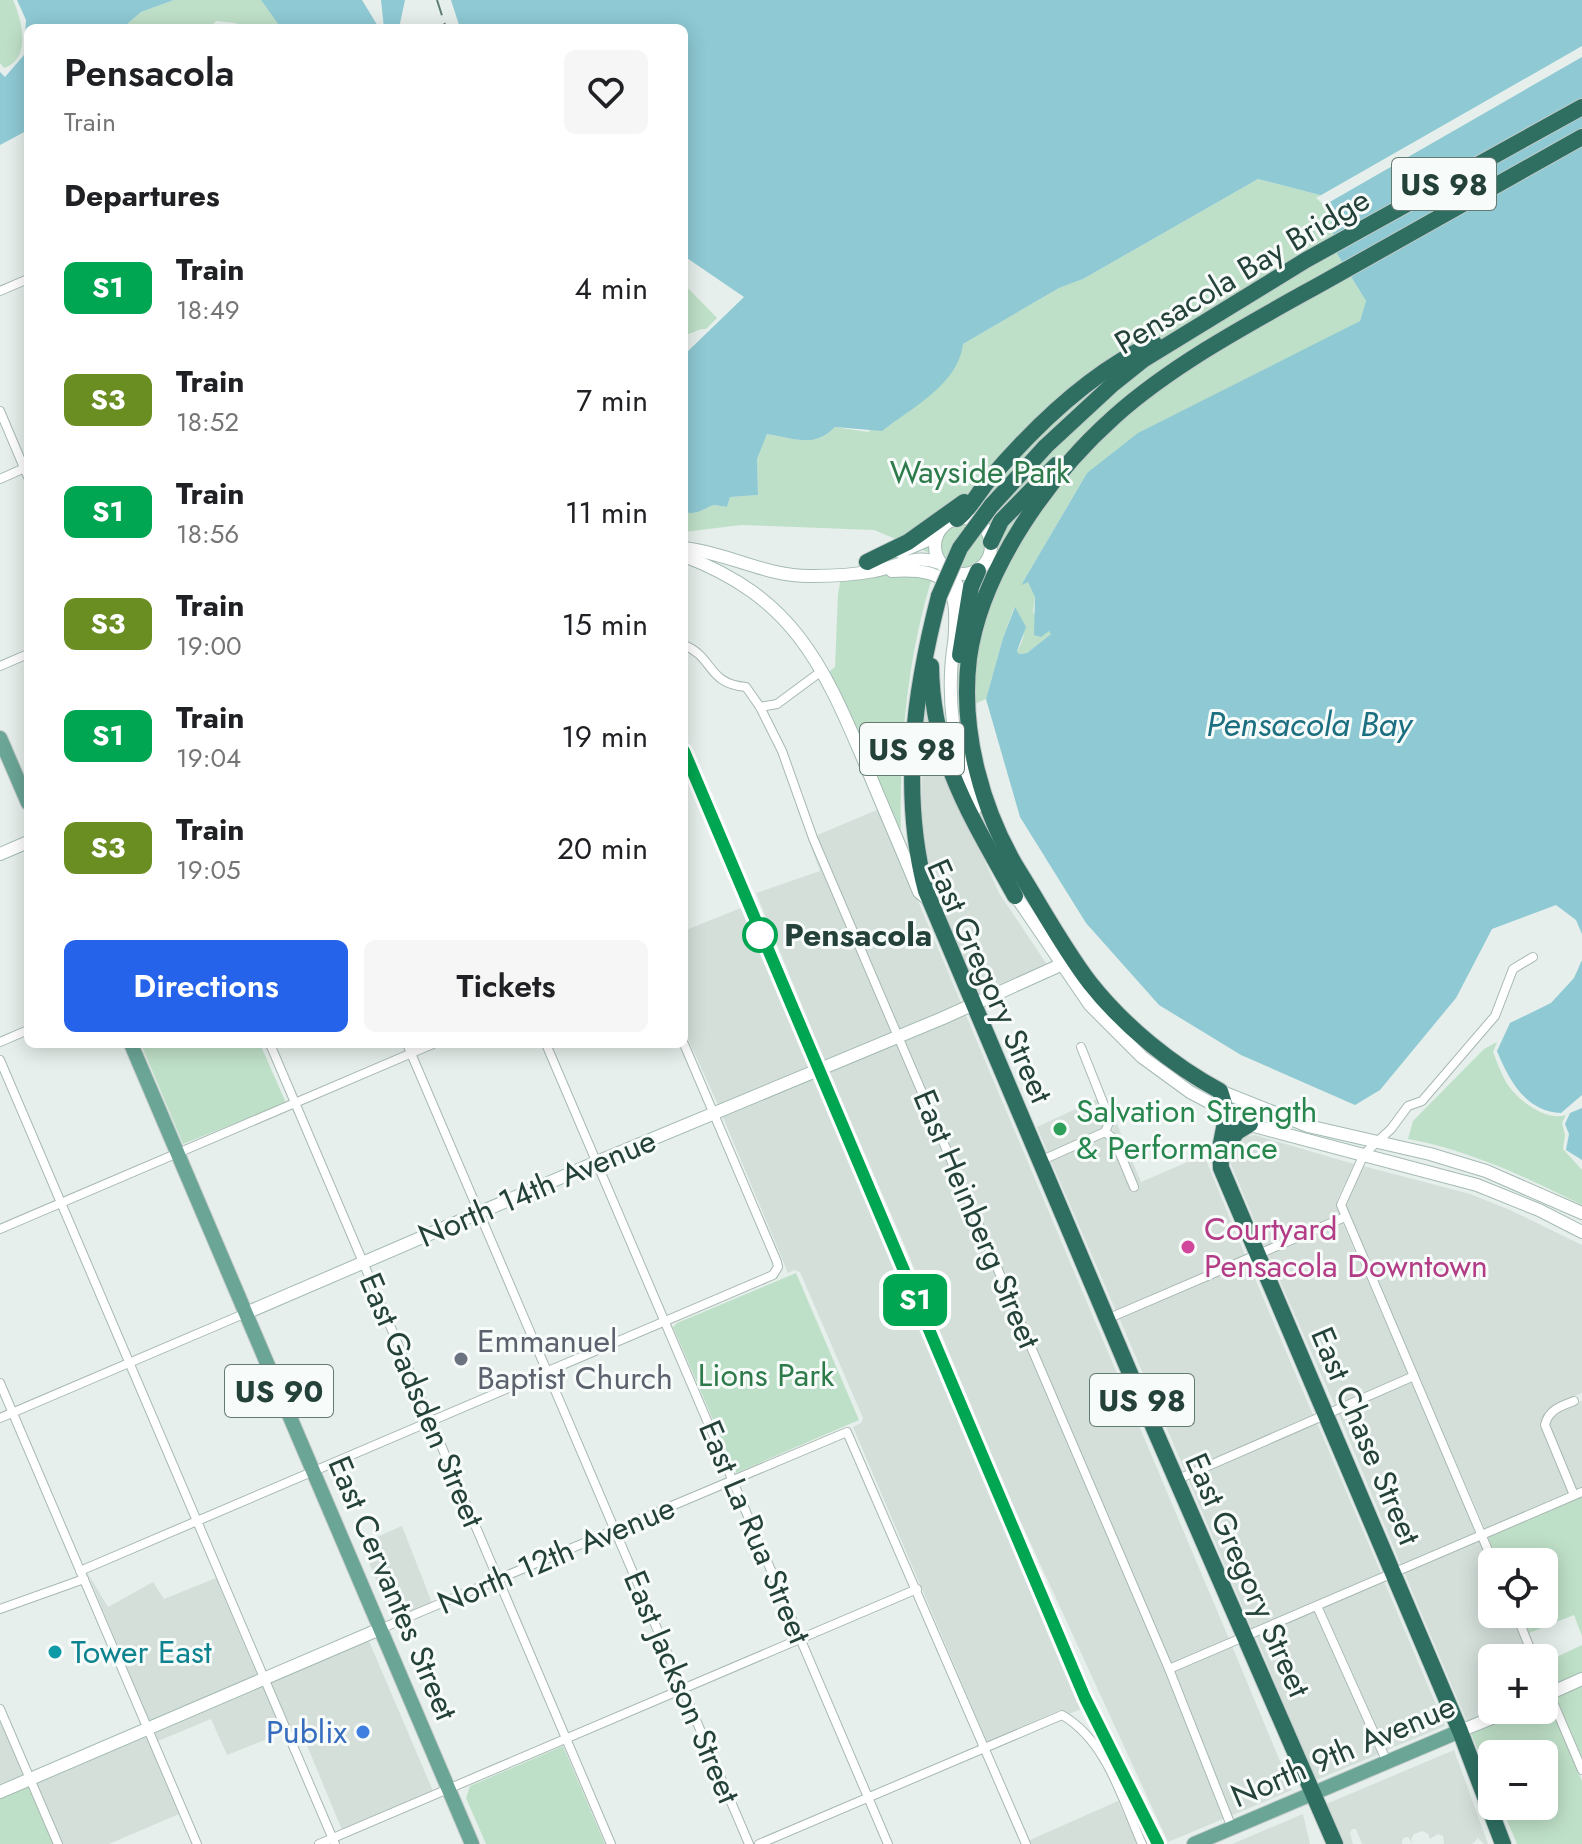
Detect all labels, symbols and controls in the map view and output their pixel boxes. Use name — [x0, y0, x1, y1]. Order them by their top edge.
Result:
text: Pensacola — [64, 45, 235, 100]
button: heart — [564, 50, 648, 134]
text: Train — [64, 103, 116, 141]
road number: US 98 — [1392, 158, 1496, 210]
text: Departures — [64, 174, 220, 217]
street label: Pensacola Bay Bridge — [1106, 177, 1378, 365]
text: Train — [176, 248, 244, 291]
text: S1 — [92, 267, 124, 308]
text: 4 min — [575, 267, 648, 310]
text: 18:49 — [176, 291, 240, 329]
text: Train — [176, 360, 244, 403]
text: S3 — [91, 379, 125, 420]
text: 7 min — [576, 379, 648, 422]
text: 18:52 — [176, 403, 239, 441]
park label: Wayside Park — [890, 449, 1071, 495]
text: Train — [176, 472, 244, 515]
text: S1 — [92, 491, 124, 532]
text: 11 min — [565, 491, 648, 534]
text: 18:56 — [176, 515, 239, 553]
text: Train — [176, 584, 244, 627]
text: S3 — [91, 603, 125, 644]
text: 15 min — [562, 603, 648, 646]
text: 19:00 — [176, 627, 242, 665]
text: Train — [176, 696, 244, 739]
water label: Pensacola Bay — [1206, 700, 1414, 749]
text: S1 — [92, 715, 124, 756]
text: 19 min — [561, 715, 648, 758]
road number: US 98 — [860, 723, 964, 775]
text: 19:04 — [176, 739, 241, 777]
text: Train — [176, 808, 244, 851]
text: S3 — [91, 827, 125, 868]
text: 20 min — [557, 827, 648, 870]
text: 19:05 — [176, 851, 241, 889]
street label: East Gregory Street — [916, 852, 1065, 1111]
place label: Pensacola — [784, 912, 932, 958]
marker: Pensacola — [743, 918, 777, 952]
button: Directions — [64, 940, 348, 1032]
button: Tickets — [364, 940, 648, 1032]
street label: East Heinberg Street — [902, 1082, 1052, 1356]
place label: Salvation Strength & Performance — [1076, 1088, 1317, 1171]
street label: North 14th Avenue — [411, 1117, 663, 1259]
marker: Salvation Strength & Performance — [1051, 1120, 1069, 1138]
place label: Courtyard Pensacola Downtown — [1204, 1206, 1488, 1289]
marker: Courtyard Pensacola Downtown — [1179, 1238, 1197, 1256]
street label: East Gadsden Street — [348, 1266, 496, 1534]
line badge: S1 — [879, 1274, 951, 1326]
text: S1 — [899, 1279, 931, 1320]
place label: Emmanuel Baptist Church — [477, 1318, 673, 1401]
street label: East Chase Street — [1299, 1320, 1433, 1552]
marker: Emmanuel Baptist Church — [452, 1350, 470, 1368]
park label: Lions Park — [698, 1352, 835, 1398]
road number: US 90 — [225, 1365, 333, 1417]
road number: US 98 — [1090, 1374, 1194, 1426]
street label: East La Rua Street — [687, 1413, 823, 1651]
street label: East Gregory Street — [1174, 1446, 1323, 1705]
street label: East Cervantes Street — [317, 1449, 470, 1727]
street label: North 12th Avenue — [430, 1484, 682, 1626]
map controls — [1478, 1548, 1558, 1820]
button: locate — [1478, 1548, 1558, 1628]
street label: East Jackson Street — [612, 1564, 752, 1811]
place label: Tower East — [71, 1629, 212, 1675]
marker: Tower East — [46, 1643, 64, 1661]
button: + — [1478, 1644, 1558, 1724]
street label: North 9th Avenue — [1224, 1683, 1462, 1819]
place label: Publix — [266, 1709, 348, 1755]
marker: Publix — [354, 1723, 372, 1741]
button: − — [1478, 1740, 1558, 1820]

